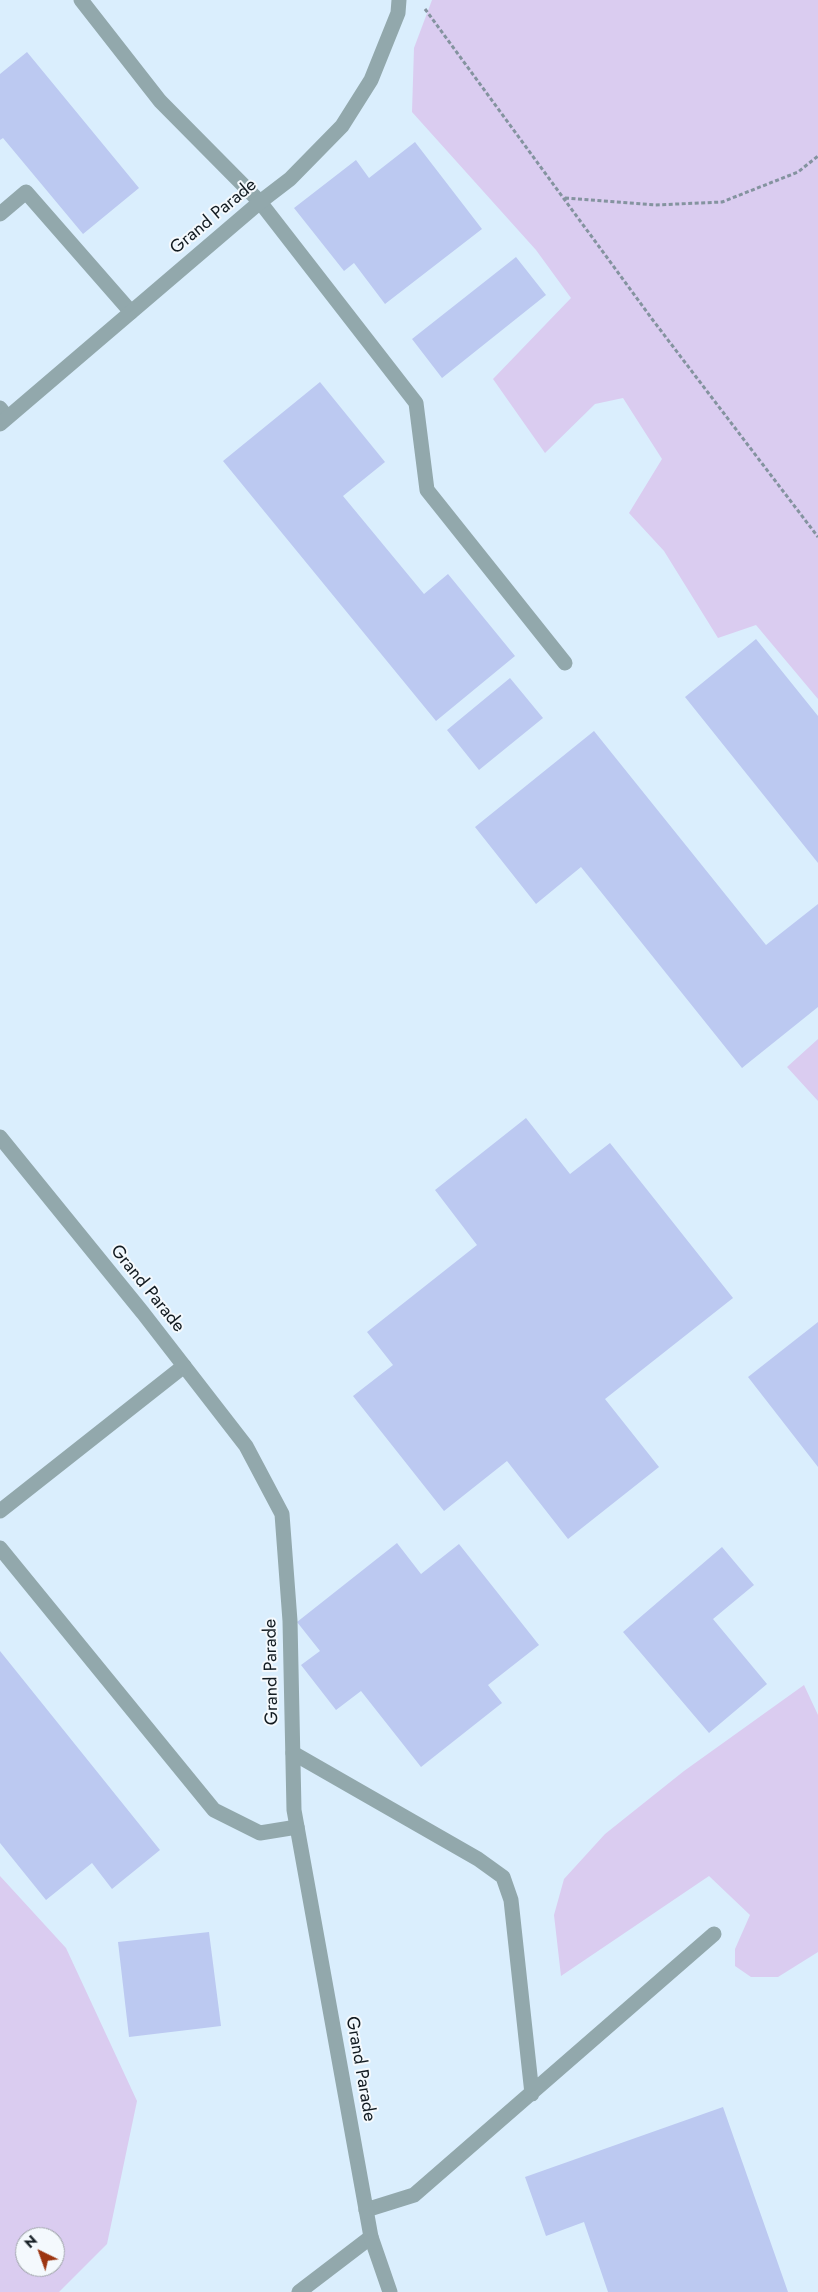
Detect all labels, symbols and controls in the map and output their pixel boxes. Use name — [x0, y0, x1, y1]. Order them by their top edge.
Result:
street label: Grand Parade — [166, 175, 262, 259]
street label: Grand Parade — [105, 1241, 189, 1337]
street label: Grand Parade — [260, 1619, 284, 1725]
street label: Grand Parade — [340, 2015, 380, 2123]
north arrow — [15, 2227, 65, 2277]
text: N — [20, 2230, 41, 2253]

